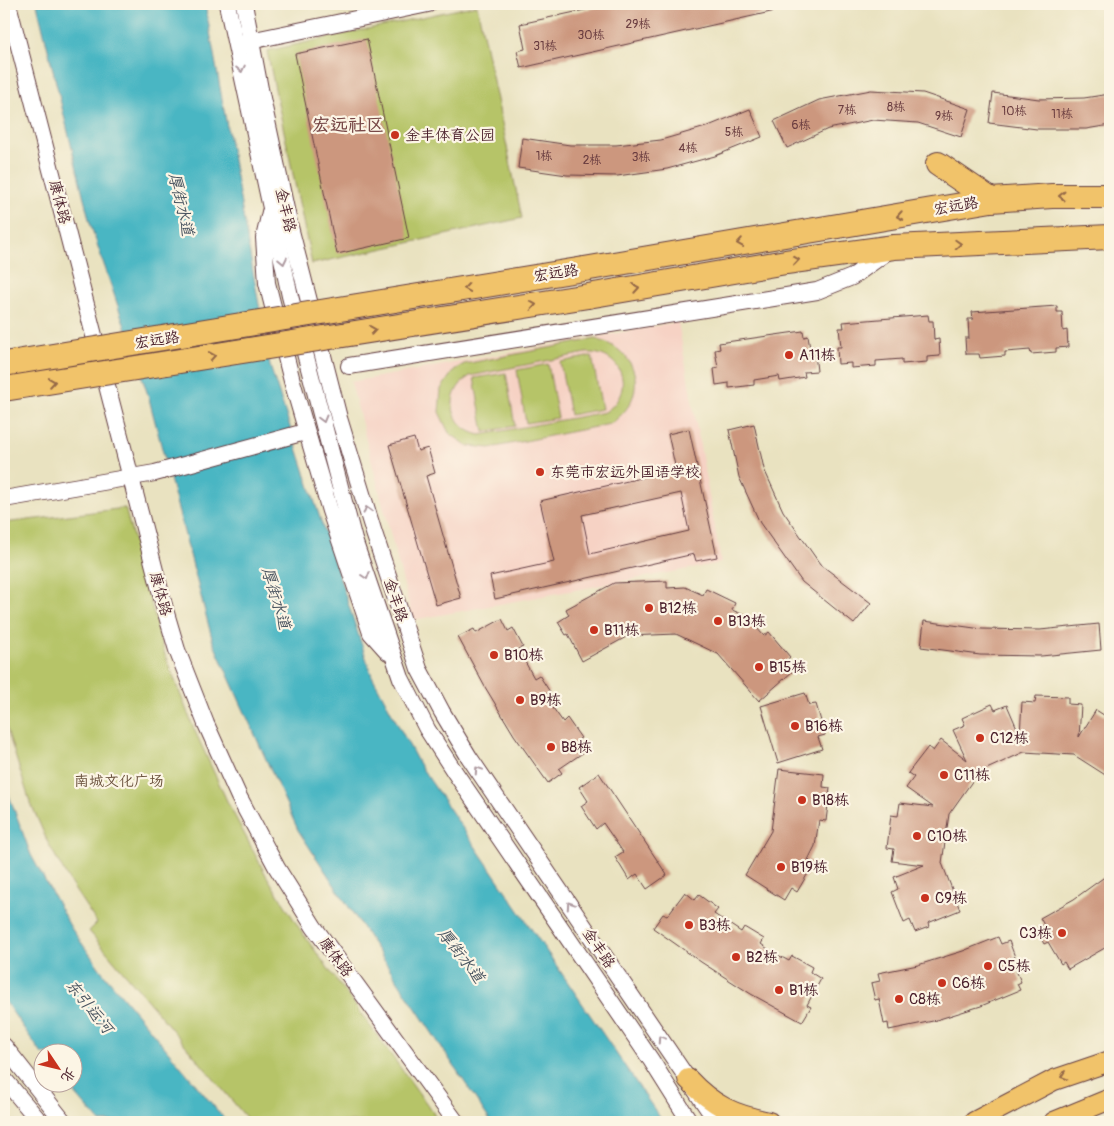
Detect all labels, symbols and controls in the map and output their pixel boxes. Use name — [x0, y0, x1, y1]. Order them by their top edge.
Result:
house number: 29栋 — [626, 17, 650, 32]
house number: 30栋 — [578, 28, 604, 43]
house number: 31栋 — [533, 39, 557, 54]
one-way arrow — [235, 64, 246, 73]
house number: 8栋 — [887, 100, 905, 115]
house number: 7栋 — [838, 103, 856, 118]
house number: 10栋 — [1002, 104, 1026, 119]
house number: 11栋 — [1051, 107, 1073, 122]
house number: 9栋 — [935, 109, 953, 124]
district label: 宏远社区 — [312, 114, 384, 137]
house number: 6栋 — [792, 118, 810, 133]
house number: 5栋 — [725, 125, 743, 140]
place label: 金丰体育公园 — [405, 126, 495, 145]
marker: 金丰体育公园 — [389, 129, 401, 141]
house number: 4栋 — [679, 141, 697, 156]
house number: 1栋 — [536, 149, 552, 164]
house number: 3栋 — [632, 150, 650, 165]
house number: 2栋 — [583, 153, 601, 168]
water label: 厚街水道 — [164, 171, 198, 240]
street label: 康体路 — [45, 178, 74, 226]
street label: 金丰路 — [271, 186, 300, 234]
one-way arrow — [1057, 191, 1065, 201]
street label: 宏远路 — [932, 193, 980, 220]
one-way arrow — [896, 210, 905, 220]
one-way arrow — [736, 238, 745, 248]
one-way arrow — [954, 238, 962, 249]
one-way arrow — [793, 255, 801, 266]
one-way arrow — [277, 257, 288, 266]
street label: 宏远路 — [532, 261, 580, 286]
one-way arrow — [462, 283, 471, 293]
one-way arrow — [632, 283, 641, 293]
one-way arrow — [529, 300, 538, 310]
one-way arrow — [368, 326, 377, 336]
street label: 宏远路 — [133, 328, 181, 353]
place label: A11栋 — [799, 346, 835, 365]
marker: A11栋 — [783, 349, 795, 361]
one-way arrow — [208, 352, 217, 362]
one-way arrow — [48, 377, 56, 388]
one-way arrow — [317, 415, 327, 423]
place label: 东莞市宏远外国语学校 — [550, 463, 700, 482]
marker: 东莞市宏远外国语学校 — [534, 466, 546, 478]
one-way arrow — [362, 506, 372, 514]
water label: 厚街水道 — [257, 565, 296, 634]
street label: 康体路 — [146, 570, 176, 618]
one-way arrow — [360, 571, 370, 579]
street label: 金丰路 — [380, 576, 412, 624]
place label: B12栋 — [659, 599, 697, 618]
marker: B12栋 — [643, 602, 655, 614]
place label: B13栋 — [728, 612, 766, 631]
marker: B13栋 — [712, 615, 724, 627]
place label: B11栋 — [604, 621, 639, 640]
marker: B11栋 — [588, 624, 600, 636]
place label: B10栋 — [504, 646, 544, 665]
marker: B10栋 — [488, 649, 500, 661]
place label: B15栋 — [769, 658, 807, 677]
marker: B15栋 — [753, 661, 765, 673]
place label: B9栋 — [530, 691, 561, 710]
marker: B9栋 — [514, 694, 526, 706]
place label: B16栋 — [805, 717, 843, 736]
marker: B16栋 — [789, 720, 801, 732]
place label: C12栋 — [990, 729, 1029, 748]
marker: C12栋 — [974, 732, 986, 744]
place label: B8栋 — [561, 738, 592, 757]
marker: B8栋 — [545, 741, 557, 753]
one-way arrow — [475, 766, 485, 775]
place label: C11栋 — [954, 766, 990, 785]
marker: C11栋 — [938, 769, 950, 781]
park label: 南城文化广场 — [74, 772, 164, 791]
place label: B18栋 — [812, 791, 849, 810]
marker: B18栋 — [796, 794, 808, 806]
place label: C10栋 — [927, 827, 967, 846]
marker: C10栋 — [911, 830, 923, 842]
place label: B19栋 — [791, 858, 828, 877]
marker: B19栋 — [775, 861, 787, 873]
place label: C9栋 — [935, 889, 967, 908]
marker: C9栋 — [919, 892, 931, 904]
one-way arrow — [567, 901, 576, 910]
place label: B3栋 — [699, 916, 731, 935]
marker: B3栋 — [683, 919, 695, 931]
water label: 厚街水道 — [434, 924, 490, 989]
street label: 金丰路 — [578, 924, 619, 972]
place label: C3栋 — [1019, 924, 1052, 943]
marker: C3栋 — [1056, 927, 1068, 939]
street label: 康体路 — [314, 934, 357, 981]
place label: B2栋 — [746, 948, 778, 967]
marker: B2栋 — [730, 951, 742, 963]
place label: C5栋 — [998, 957, 1030, 976]
marker: C5栋 — [982, 960, 994, 972]
place label: C6栋 — [952, 974, 985, 993]
water label: 东引运河 — [61, 975, 119, 1040]
marker: C6栋 — [936, 977, 948, 989]
place label: B1栋 — [789, 981, 818, 1000]
marker: B1栋 — [773, 984, 785, 996]
place label: C8栋 — [909, 990, 941, 1009]
marker: C8栋 — [893, 993, 905, 1005]
one-way arrow — [658, 1035, 667, 1045]
north arrow — [32, 1044, 82, 1094]
text: 北 — [57, 1065, 79, 1086]
one-way arrow — [1060, 1070, 1069, 1080]

